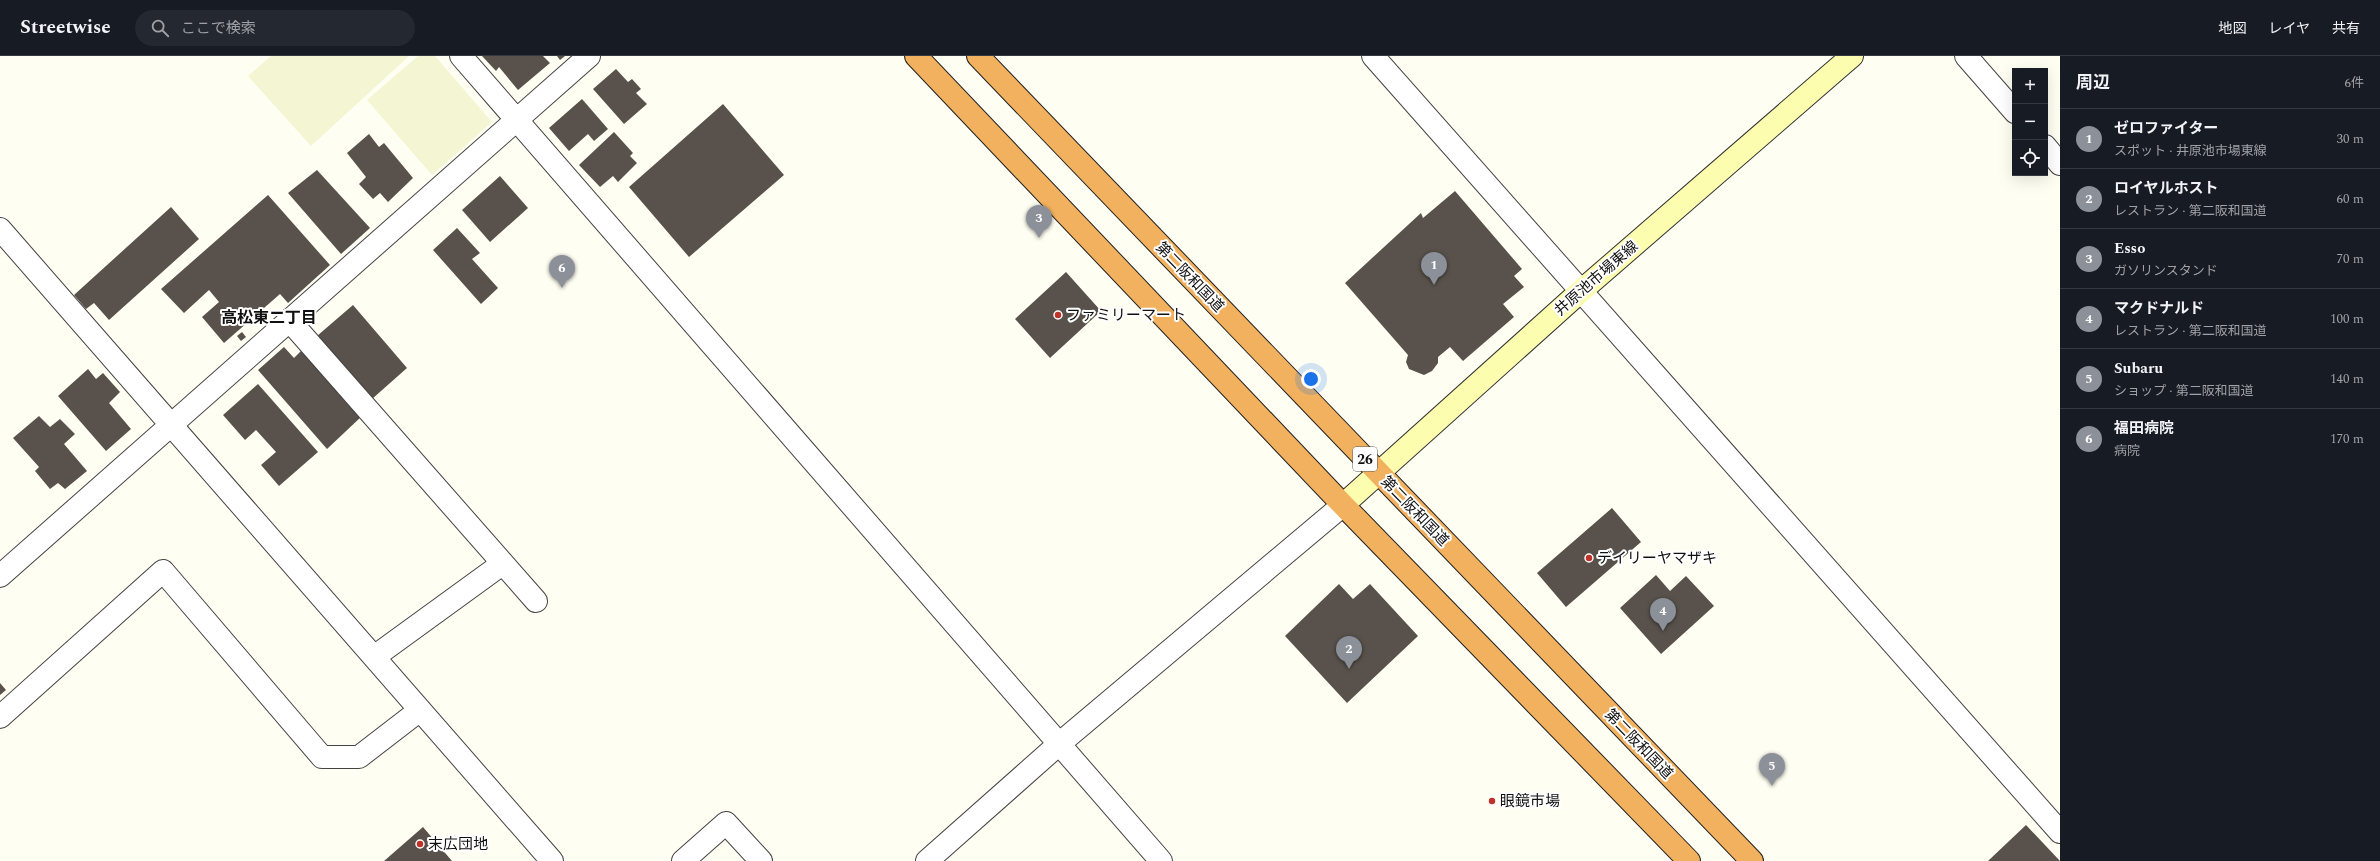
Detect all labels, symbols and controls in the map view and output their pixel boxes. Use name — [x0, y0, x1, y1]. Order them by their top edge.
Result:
search box — [135, 10, 415, 46]
text: Streetwise — [20, 13, 111, 42]
icon: search — [149, 17, 171, 39]
text: ここで検索 — [181, 17, 256, 40]
text: 地図 — [2218, 18, 2246, 39]
text: レイヤ — [2268, 18, 2310, 39]
text: 共有 — [2332, 18, 2360, 39]
map controls — [2012, 68, 2048, 176]
button: + — [2012, 68, 2048, 104]
text: 周辺 — [2076, 70, 2110, 96]
text: 6件 — [2344, 73, 2364, 93]
button: − — [2012, 104, 2048, 140]
text: ゼロファイター — [2114, 117, 2218, 140]
text: 1 — [2085, 129, 2093, 149]
text: 30 m — [2337, 129, 2364, 149]
button: locate — [2012, 140, 2048, 176]
text: スポット · 井原池市場東線 — [2114, 141, 2267, 161]
text: ロイヤルホスト — [2114, 177, 2219, 200]
text: 2 — [2085, 189, 2093, 209]
text: 60 m — [2337, 189, 2364, 209]
text: レストラン · 第二阪和国道 — [2114, 201, 2267, 221]
pin: 3 — [1026, 205, 1052, 238]
street label: 井原池市場東線 — [1549, 235, 1644, 322]
street label: 第二阪和国道 — [1150, 237, 1229, 318]
text: Esso — [2114, 237, 2145, 260]
text: 3 — [2085, 249, 2093, 269]
text: 70 m — [2337, 249, 2364, 269]
pin: 1 — [1421, 252, 1447, 285]
pin: 6 — [549, 255, 575, 288]
text: ガソリンスタンド — [2114, 261, 2218, 281]
text: マクドナルド — [2114, 297, 2204, 320]
place label: ファミリーマート — [1066, 304, 1186, 327]
district label: 高松東二丁目 — [221, 306, 317, 330]
text: 4 — [2085, 309, 2093, 329]
text: 100 m — [2330, 309, 2364, 329]
marker: ファミリーマート — [1053, 310, 1063, 320]
text: レストラン · 第二阪和国道 — [2114, 321, 2267, 341]
text: Subaru — [2114, 357, 2163, 380]
your location — [1301, 369, 1321, 389]
text: 5 — [2085, 369, 2093, 389]
text: 140 m — [2330, 369, 2364, 389]
text: ショップ · 第二阪和国道 — [2114, 381, 2254, 401]
text: 福田病院 — [2114, 417, 2174, 440]
text: 6 — [2085, 429, 2093, 449]
text: 170 m — [2330, 429, 2364, 449]
text: 病院 — [2114, 441, 2140, 461]
road number: 26 — [1353, 447, 1377, 471]
street label: 第二阪和国道 — [1375, 471, 1454, 552]
place label: デイリーヤマザキ — [1597, 547, 1717, 570]
marker: デイリーヤマザキ — [1584, 553, 1594, 563]
pin: 4 — [1650, 598, 1676, 631]
pin: 2 — [1336, 636, 1362, 669]
street label: 第二阪和国道 — [1599, 704, 1678, 785]
pin: 5 — [1759, 753, 1785, 786]
place label: 眼鏡市場 — [1500, 790, 1560, 813]
marker: 眼鏡市場 — [1487, 796, 1497, 806]
place label: 末広団地 — [428, 833, 488, 856]
marker: 末広団地 — [415, 839, 425, 849]

